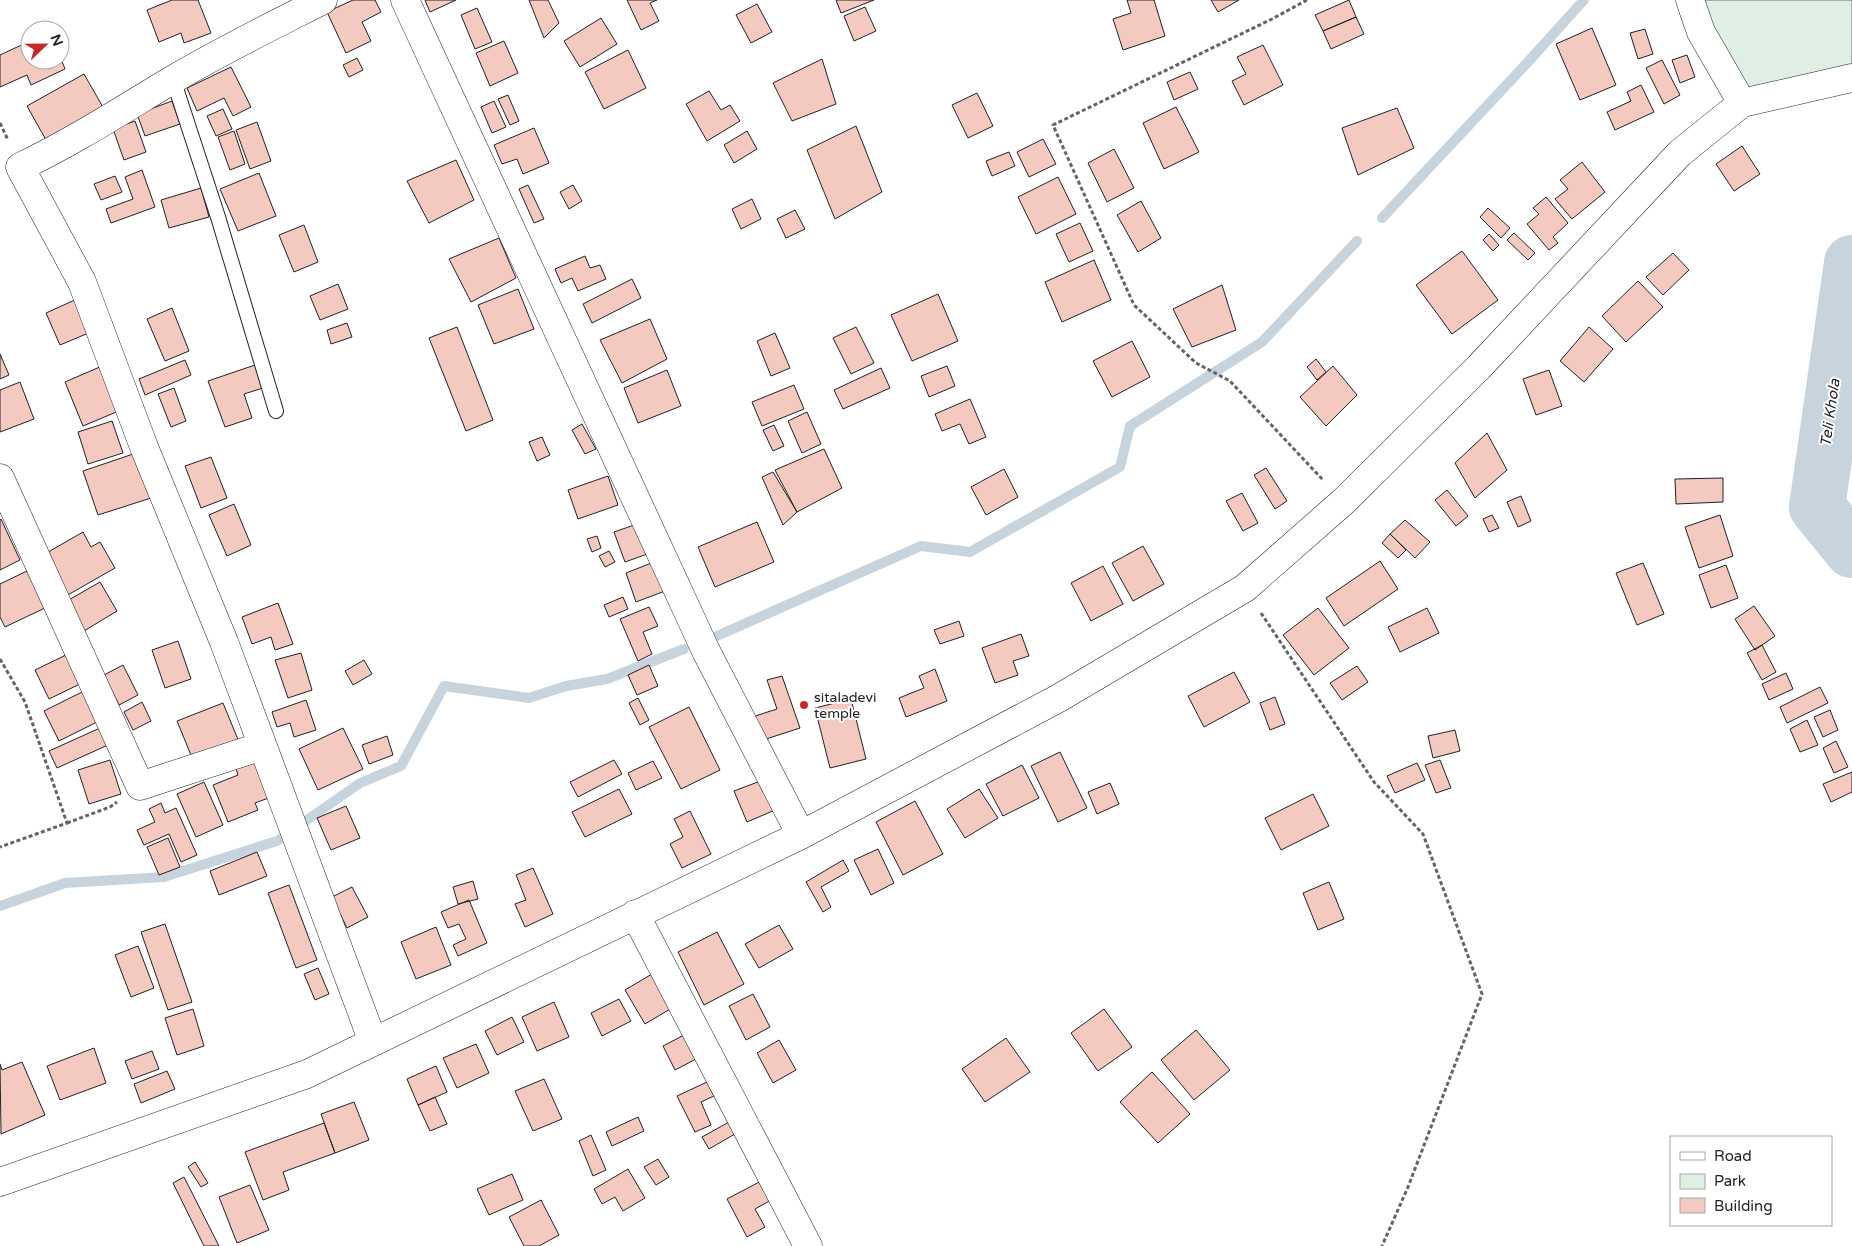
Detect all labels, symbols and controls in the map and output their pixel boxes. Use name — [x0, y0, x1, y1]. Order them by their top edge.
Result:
north arrow — [20, 20, 70, 70]
text: N — [47, 32, 67, 49]
water label: Teli Khola — [1816, 377, 1844, 448]
place label: sitaladevi temple — [814, 689, 876, 722]
marker: sitaladevi temple — [798, 699, 810, 711]
legend — [1670, 1136, 1832, 1226]
text: Road — [1714, 1147, 1752, 1165]
text: Park — [1714, 1172, 1746, 1190]
text: Building — [1714, 1197, 1773, 1215]

